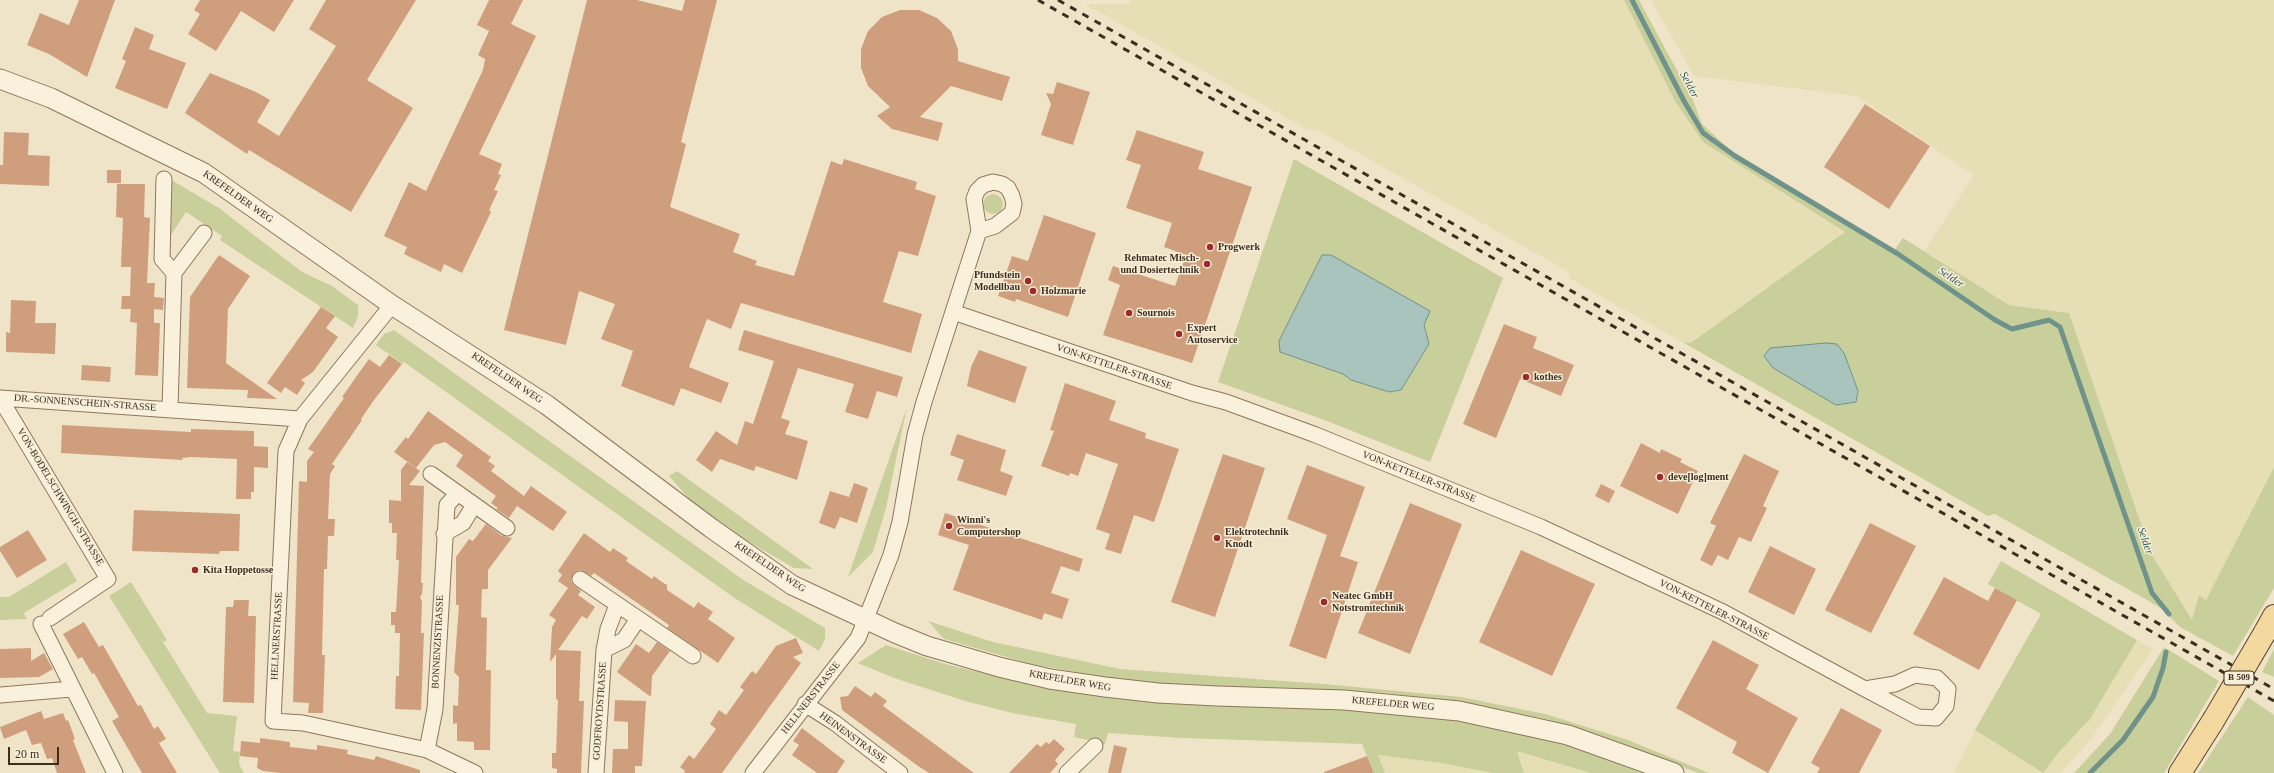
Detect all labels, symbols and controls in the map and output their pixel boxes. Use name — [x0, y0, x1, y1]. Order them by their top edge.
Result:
water label: Selder — [1677, 69, 1701, 101]
street label: KREFELDER WEG — [201, 168, 275, 226]
place label: Progwerk — [1218, 241, 1260, 253]
marker: Progwerk — [1205, 242, 1215, 252]
place label: Rehmatec Misch- und Dosiertechnik — [1120, 252, 1199, 276]
marker: Rehmatec Misch- und Dosiertechnik — [1202, 259, 1212, 269]
water label: Selder — [1936, 265, 1966, 291]
place label: Pfundstein Modellbau — [974, 269, 1020, 292]
marker: Pfundstein Modellbau — [1023, 276, 1033, 286]
place label: Holzmarie — [1041, 285, 1086, 297]
marker: Holzmarie — [1028, 286, 1038, 296]
place label: Sournois — [1137, 307, 1175, 319]
marker: Sournois — [1124, 308, 1134, 318]
place label: Expert Autoservice — [1187, 322, 1238, 346]
marker: Expert Autoservice — [1174, 329, 1184, 339]
street label: VON-KETTELER-STRASSE — [1055, 342, 1173, 392]
street label: KREFELDER WEG — [469, 350, 545, 406]
place label: kothes — [1534, 371, 1562, 383]
marker: kothes — [1521, 372, 1531, 382]
street label: DR.-SONNENSCHEIN-STRASSE — [13, 392, 157, 414]
street label: VON-BODELSCHWINGH-STRASSE — [14, 426, 106, 568]
street label: VON-KETTELER-STRASSE — [1360, 449, 1478, 505]
place label: deve[log]ment — [1668, 471, 1729, 483]
marker: deve[log]ment — [1655, 472, 1665, 482]
place label: Winni's Computershop — [957, 514, 1021, 538]
marker: Winni's Computershop — [944, 521, 954, 531]
place label: Elektrotechnik Knodt — [1225, 526, 1289, 550]
water label: Selder — [2134, 526, 2156, 556]
marker: Elektrotechnik Knodt — [1212, 533, 1222, 543]
street label: KREFELDER WEG — [732, 539, 808, 595]
place label: Kita Hoppetosse — [203, 564, 273, 576]
marker: Kita Hoppetosse — [190, 565, 200, 575]
street label: VON-KETTELER-STRASSE — [1657, 577, 1771, 643]
place label: Neatec GmbH Notstromtechnik — [1332, 590, 1404, 614]
street label: HELLNERSTRASSE — [269, 592, 285, 680]
street label: BONNENZISTRASSE — [430, 595, 446, 689]
marker: Neatec GmbH Notstromtechnik — [1319, 597, 1329, 607]
street label: HELLNERSTRASSE — [779, 659, 843, 737]
street label: GODFROYDSTRASSE — [591, 662, 609, 760]
street label: KREFELDER WEG — [1028, 668, 1112, 694]
road number: B 509 — [2224, 671, 2254, 685]
street label: KREFELDER WEG — [1351, 694, 1435, 714]
street label: HEINENSTRASSE — [817, 710, 889, 766]
scale bar — [10, 739, 61, 765]
text: 20 m — [15, 747, 39, 761]

